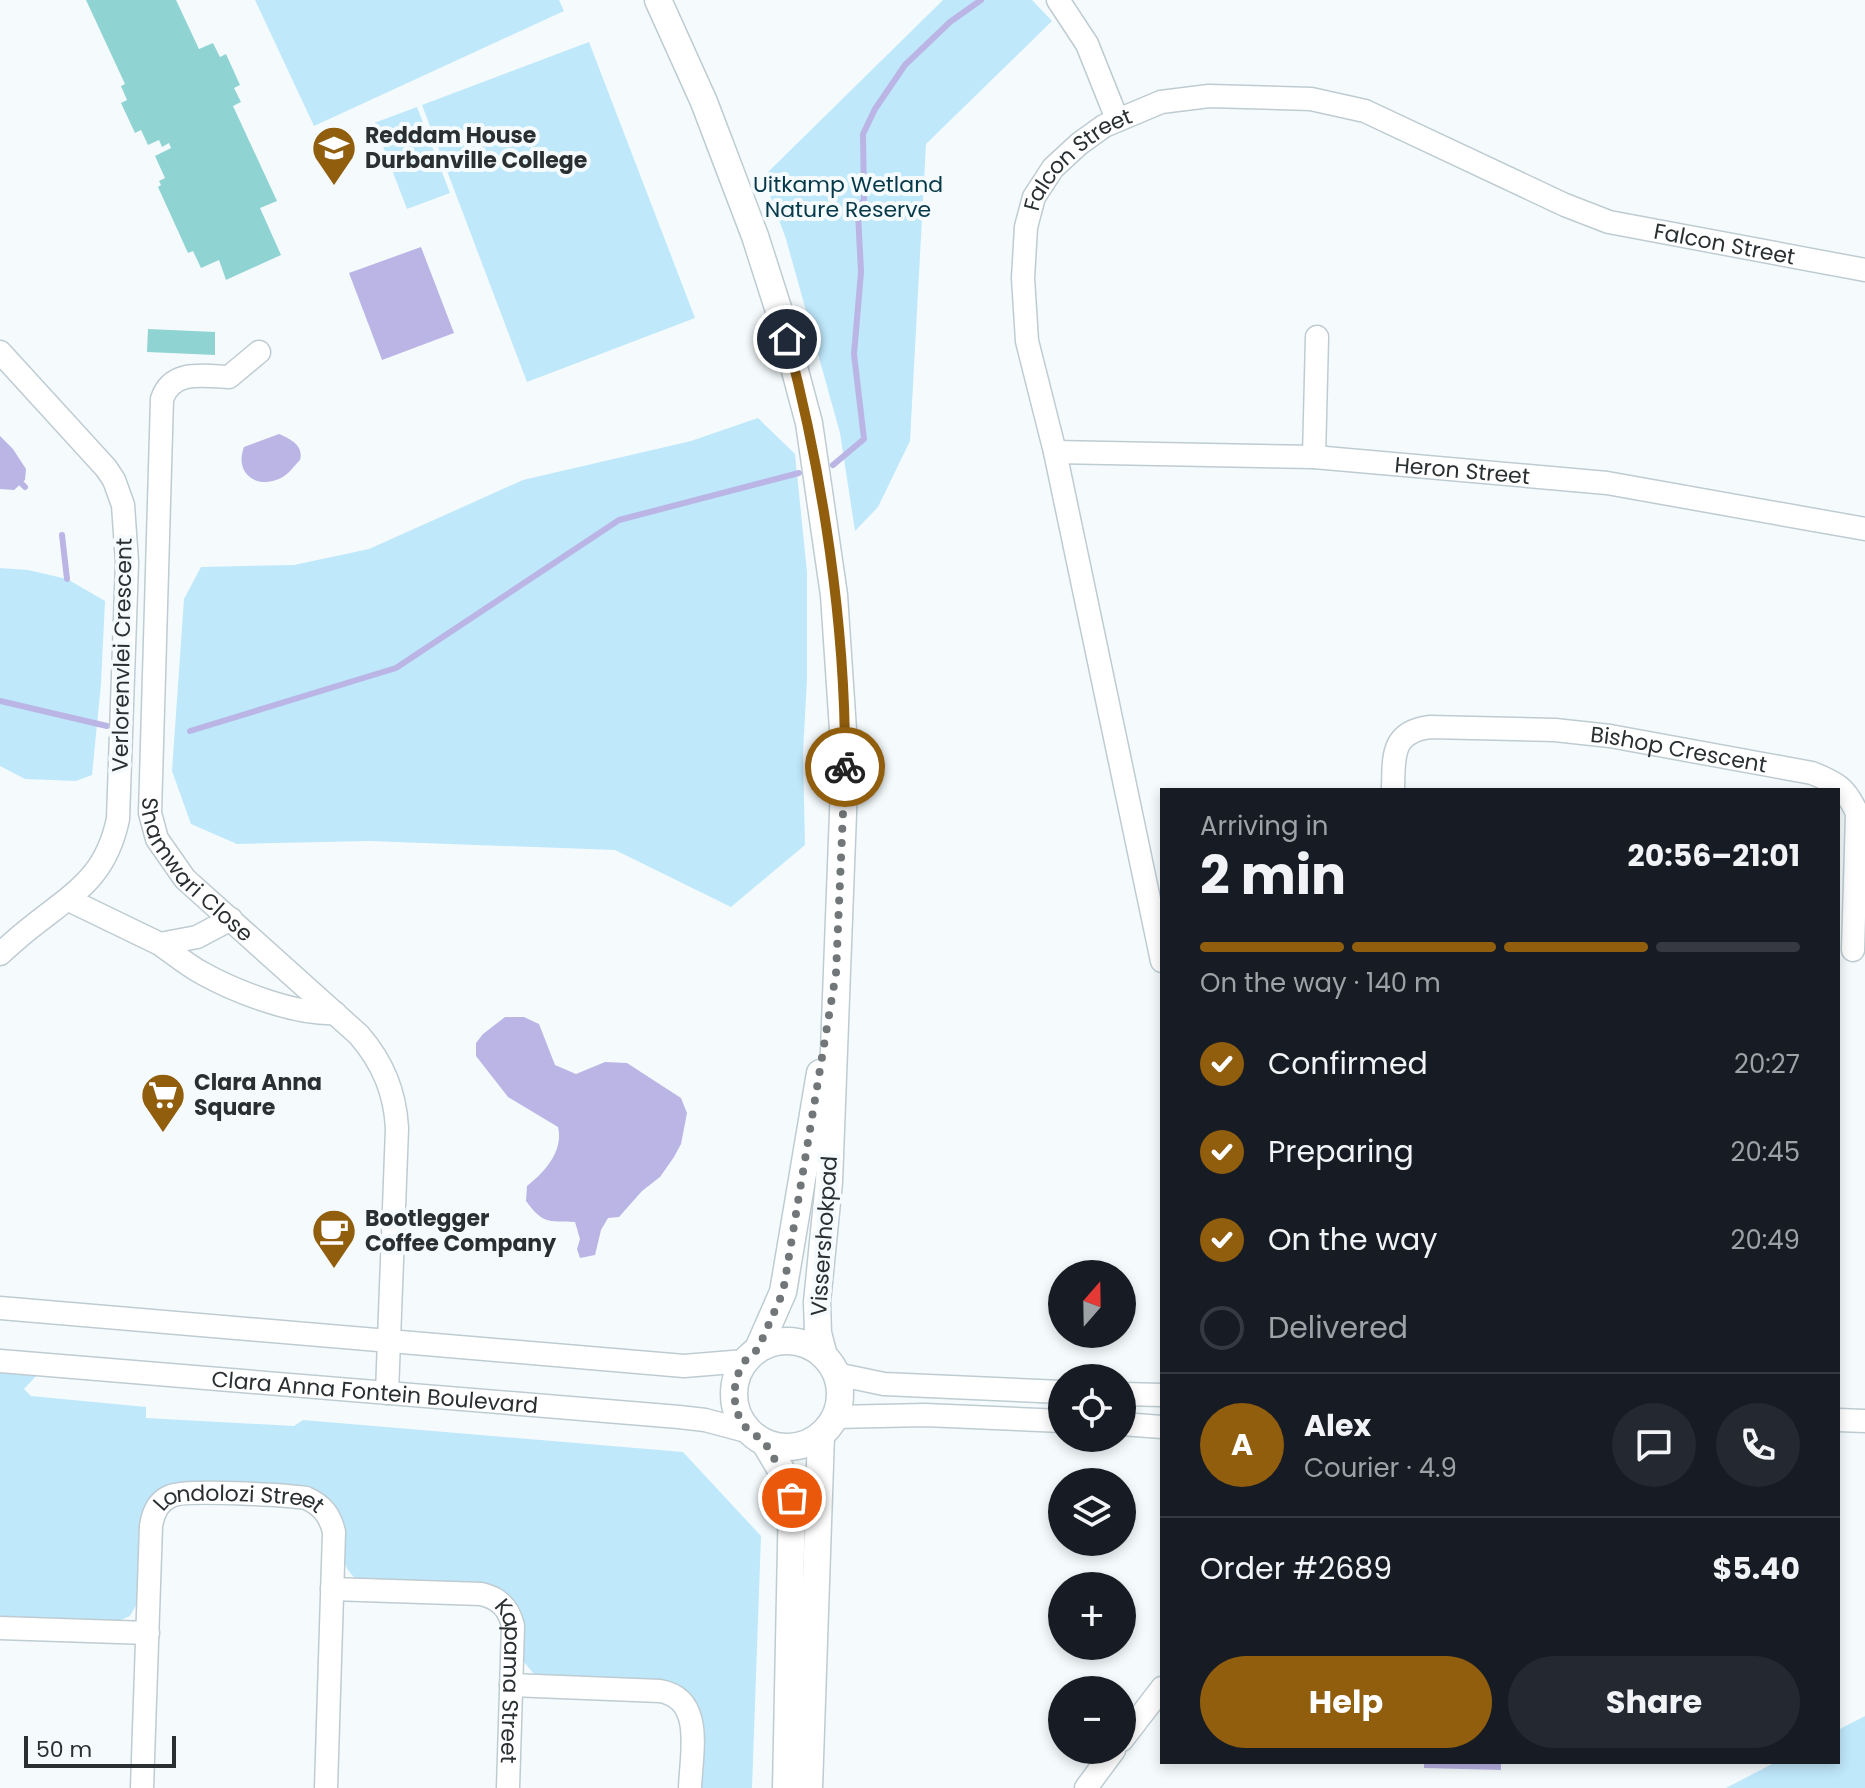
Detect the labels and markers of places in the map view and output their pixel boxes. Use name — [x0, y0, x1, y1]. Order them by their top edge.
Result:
place label: Reddam House Durbanville College — [365, 120, 587, 176]
school or university icon: Reddam House Durbanville College — [310, 124, 358, 187]
pin — [753, 305, 821, 373]
place label: Clara Anna Square — [194, 1067, 322, 1123]
supermarket icon: Clara Anna Square — [139, 1071, 187, 1134]
place label: Bootlegger Coffee Company — [365, 1203, 556, 1259]
cafe icon: Bootlegger Coffee Company — [310, 1207, 358, 1270]
pin — [758, 1464, 826, 1532]

